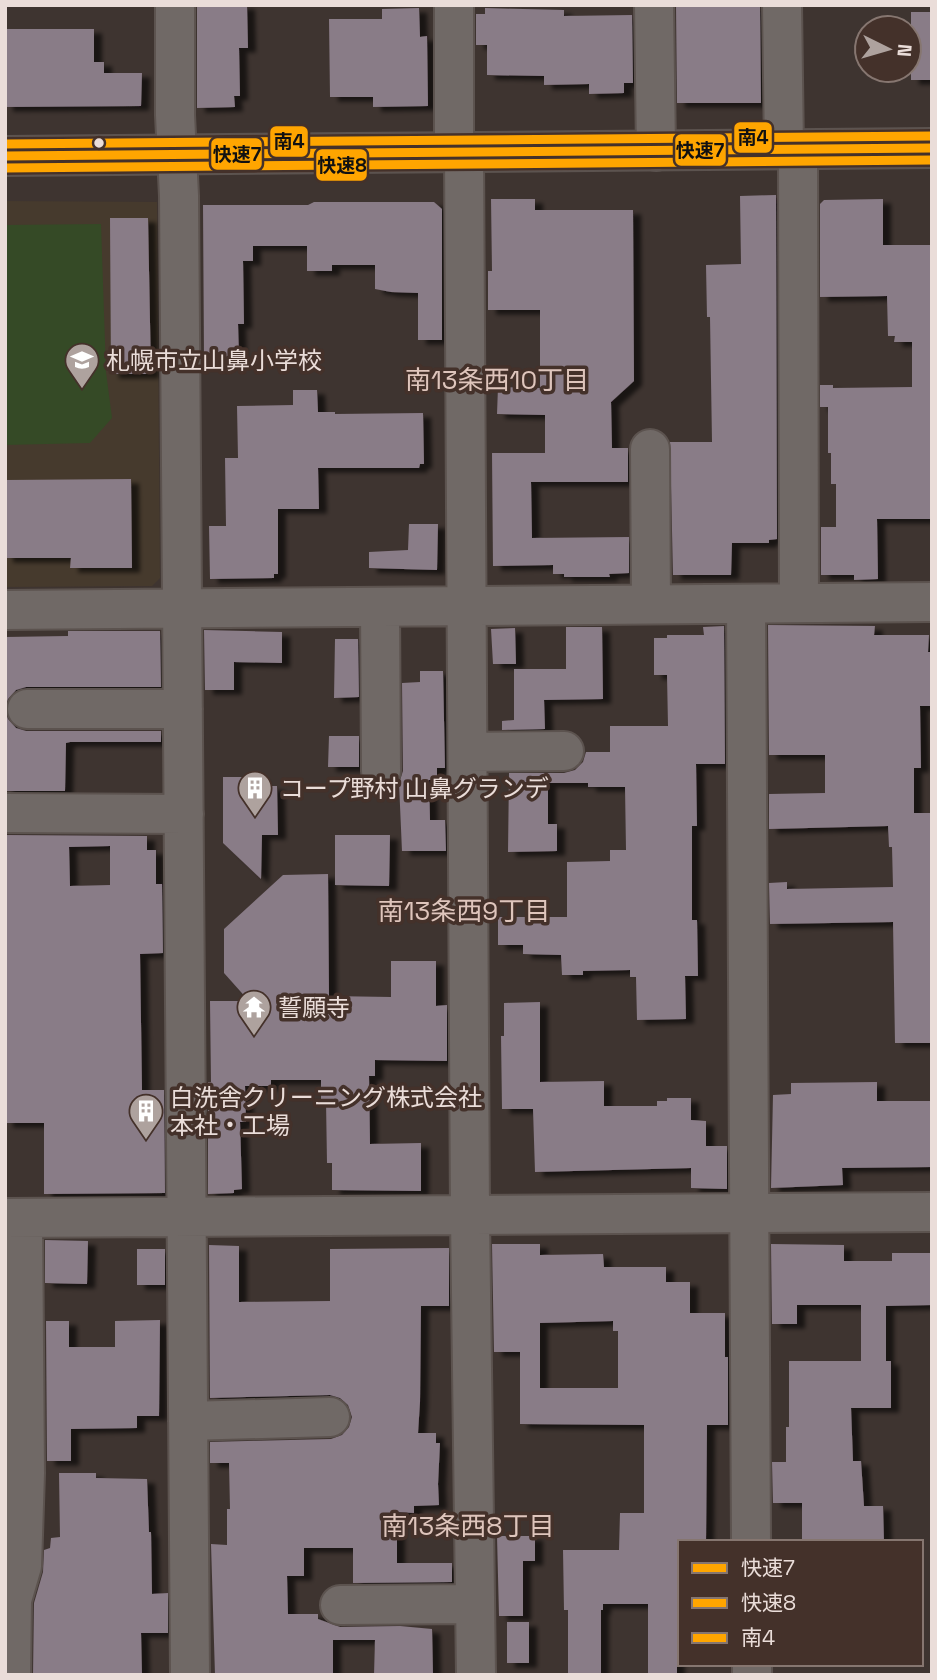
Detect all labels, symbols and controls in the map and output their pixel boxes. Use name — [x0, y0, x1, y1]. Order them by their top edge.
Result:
north arrow — [853, 14, 923, 84]
text: N — [891, 43, 917, 58]
line badge: 南4 — [733, 121, 773, 154]
line badge: 南4 — [269, 125, 309, 158]
text: 南4 — [737, 125, 769, 150]
text: 南4 — [273, 129, 305, 154]
line badge: 快速7 — [674, 133, 727, 167]
unlabelled marker — [92, 136, 106, 150]
line badge: 快速7 — [210, 137, 263, 171]
text: 快速7 — [676, 138, 725, 163]
text: 快速7 — [213, 142, 262, 167]
line badge: 快速8 — [315, 148, 368, 182]
text: 快速8 — [317, 153, 367, 178]
school or university icon: 札幌市立山鼻小学校 — [63, 341, 101, 390]
place label: 札幌市立山鼻小学校 — [106, 345, 322, 376]
district label: 南13条西10丁目 — [405, 363, 589, 397]
building icon: コープ野村 山鼻グランデ — [236, 769, 274, 818]
place label: コープ野村 山鼻グランデ — [280, 773, 549, 804]
district label: 南13条西9丁目 — [378, 894, 550, 928]
temple icon: 誓願寺 — [235, 988, 273, 1037]
place label: 誓願寺 — [278, 992, 350, 1023]
place label: 白洗舎クリーニング株式会社 本社・工場 — [170, 1082, 482, 1141]
building icon: 白洗舎クリーニング株式会社 本社・工場 — [127, 1092, 165, 1141]
district label: 南13条西8丁目 — [382, 1509, 554, 1543]
legend — [678, 1540, 923, 1666]
text: 快速7 — [741, 1554, 795, 1581]
text: 快速8 — [741, 1589, 796, 1616]
text: 南4 — [741, 1624, 775, 1651]

